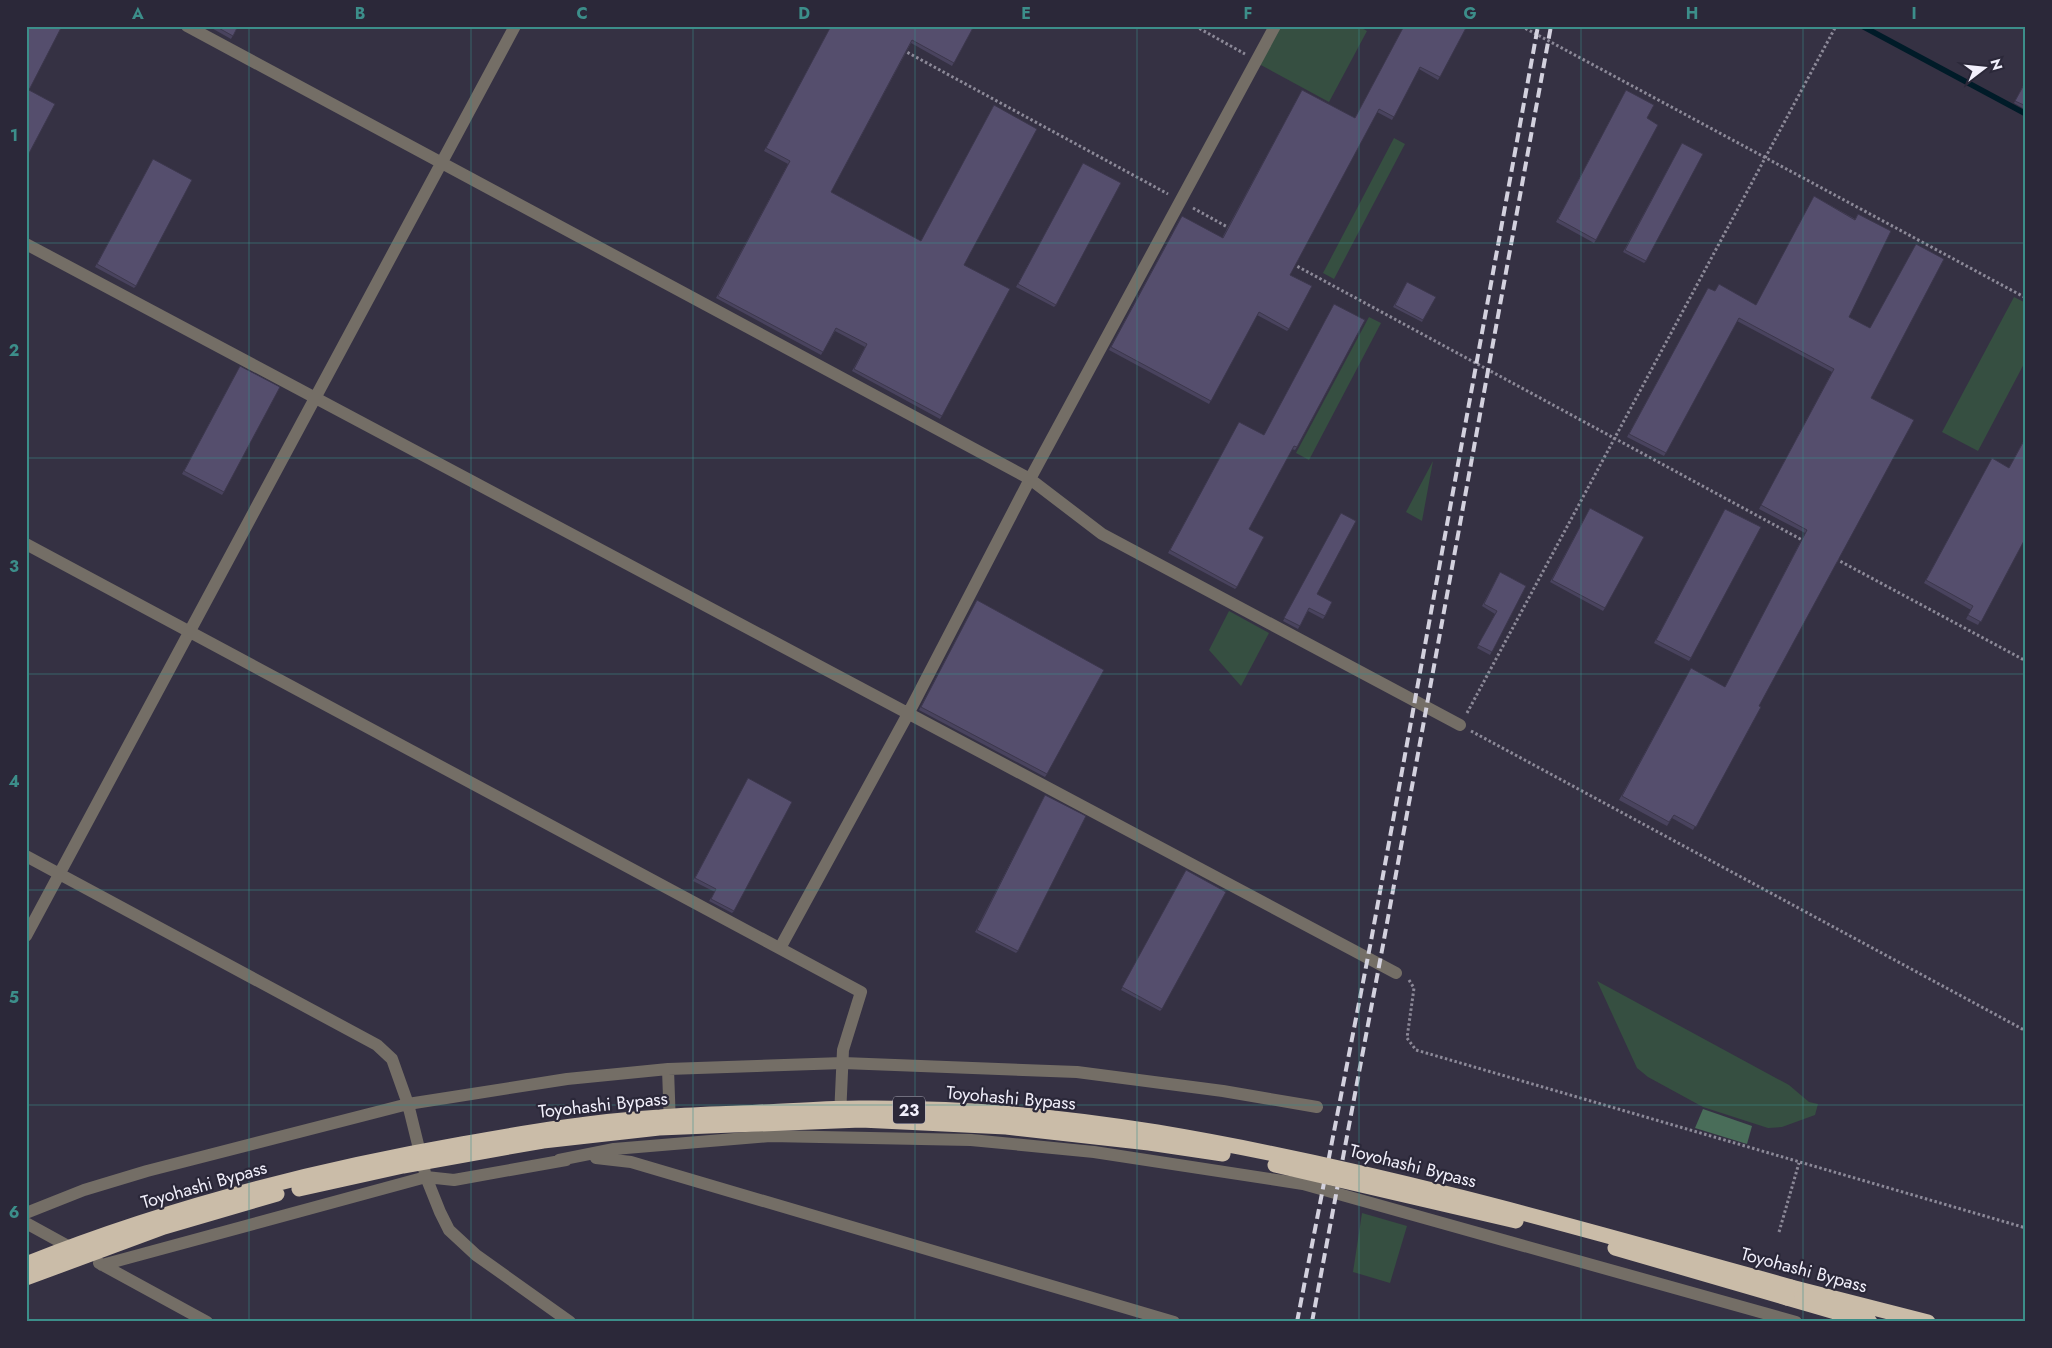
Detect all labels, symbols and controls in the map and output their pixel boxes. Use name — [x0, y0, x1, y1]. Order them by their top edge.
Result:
text: A — [131, 2, 144, 25]
text: B — [355, 2, 365, 25]
text: C — [576, 2, 588, 25]
text: D — [798, 2, 810, 25]
text: E — [1021, 2, 1031, 25]
text: F — [1244, 2, 1252, 25]
text: G — [1463, 2, 1477, 25]
text: H — [1686, 2, 1698, 25]
text: I — [1911, 2, 1917, 25]
north arrow — [1960, 42, 2010, 92]
text: N — [1985, 56, 2008, 73]
text: 1 — [10, 124, 18, 147]
text: 2 — [9, 339, 19, 362]
text: 3 — [9, 555, 19, 578]
text: 4 — [8, 770, 20, 793]
text: 5 — [9, 986, 19, 1009]
street label: Toyohashi Bypass — [945, 1079, 1077, 1117]
street label: Toyohashi Bypass — [537, 1085, 669, 1125]
road number: 23 — [893, 1096, 925, 1124]
street label: Toyohashi Bypass — [1347, 1138, 1479, 1194]
street label: Toyohashi Bypass — [138, 1155, 270, 1215]
text: 6 — [9, 1201, 19, 1224]
street label: Toyohashi Bypass — [1738, 1241, 1870, 1299]

